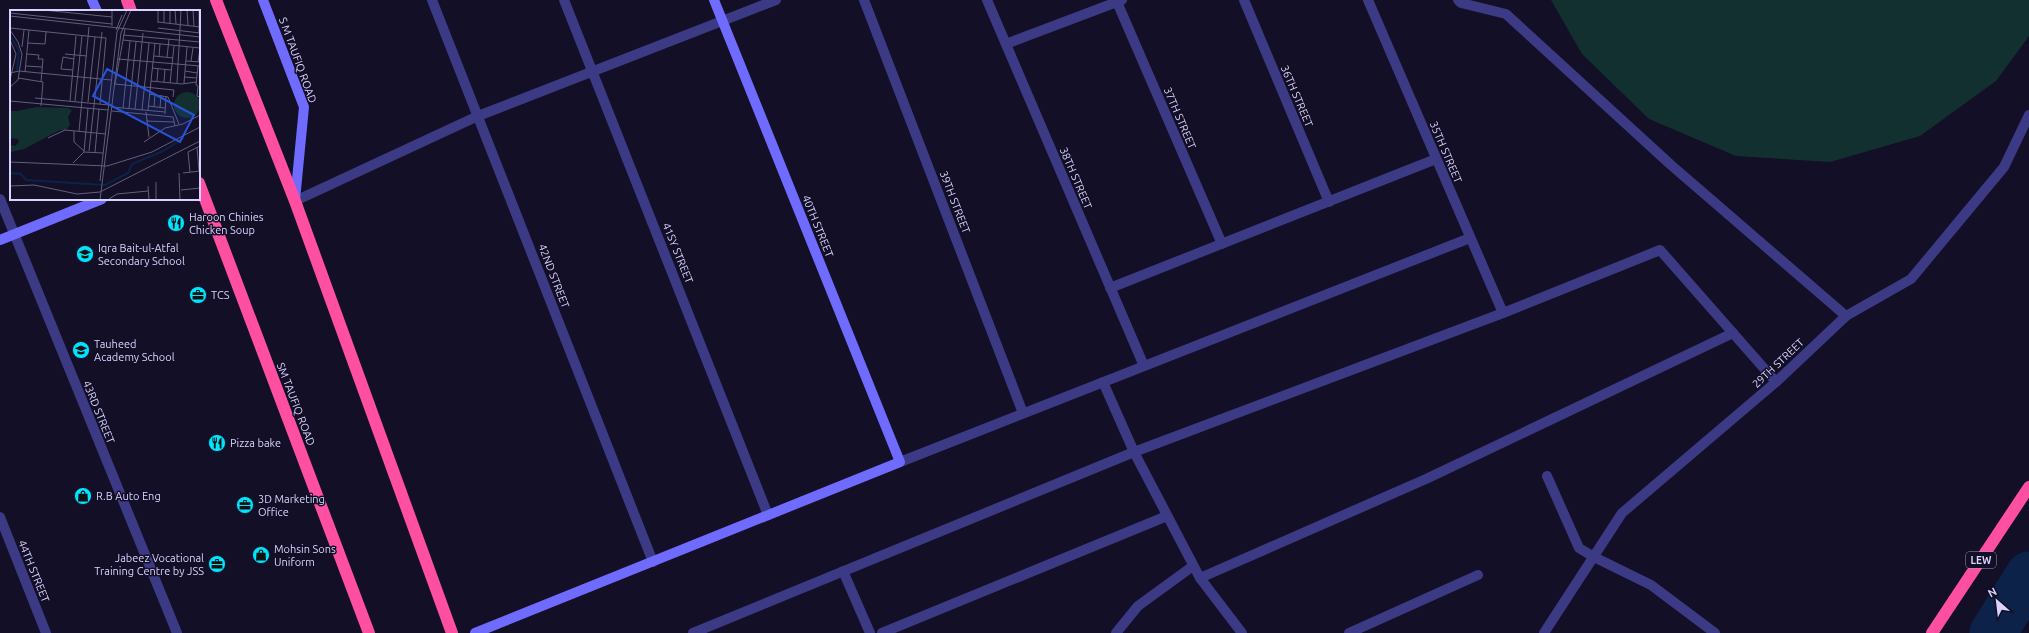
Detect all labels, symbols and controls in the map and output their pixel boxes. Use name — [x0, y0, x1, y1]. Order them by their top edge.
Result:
inset map — [10, 10, 200, 200]
street label: S M TAUFIQ ROAD — [277, 15, 319, 105]
street label: 36TH STREET — [1279, 63, 1315, 129]
street label: 37TH STREET — [1162, 85, 1198, 151]
street label: 35TH STREET — [1428, 119, 1464, 185]
street label: 38TH STREET — [1058, 145, 1094, 211]
street label: 39TH STREET — [938, 169, 972, 235]
street label: 40TH STREET — [800, 193, 836, 259]
place label: Haroon Chinies Chicken Soup — [189, 211, 264, 236]
restaurant icon: Haroon Chinies Chicken Soup — [166, 213, 186, 233]
street label: 41SY STREET — [660, 221, 696, 285]
place label: Iqra Bait-ul-Atfal Secondary School — [98, 242, 185, 267]
street label: 42ND STREET — [536, 242, 572, 310]
school or university icon: Iqra Bait-ul-Atfal Secondary School — [75, 244, 95, 264]
office icon: TCS — [188, 285, 208, 305]
place label: TCS — [211, 289, 230, 301]
street label: 29TH STREET — [1750, 336, 1806, 390]
place label: Tauheed Academy School — [94, 338, 175, 363]
school or university icon: Tauheed Academy School — [71, 340, 91, 360]
street label: SM TAUFIQ ROAD — [275, 361, 317, 447]
street label: 43RD STREET — [81, 379, 117, 445]
restaurant icon: Pizza bake — [207, 433, 227, 453]
place label: Pizza bake — [230, 437, 281, 449]
shop icon: R.B Auto Eng — [73, 486, 93, 506]
place label: R.B Auto Eng — [96, 490, 161, 502]
place label: 3D Marketing Office — [258, 493, 325, 518]
office icon: 3D Marketing Office — [235, 495, 255, 515]
street label: 44TH STREET — [16, 538, 52, 604]
place label: Mohsin Sons Uniform — [274, 543, 336, 568]
shop icon: Mohsin Sons Uniform — [251, 545, 271, 565]
place label: Jabeez Vocational Training Centre by JSS — [94, 552, 204, 577]
road number: LEW — [1966, 552, 1996, 568]
office icon: Jabeez Vocational Training Centre by JSS — [207, 554, 227, 574]
north arrow — [1977, 581, 2017, 621]
text: N — [1986, 585, 1999, 599]

